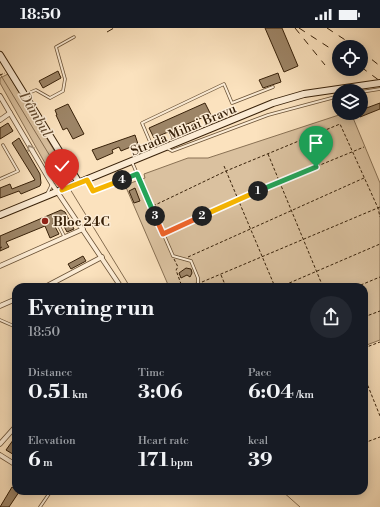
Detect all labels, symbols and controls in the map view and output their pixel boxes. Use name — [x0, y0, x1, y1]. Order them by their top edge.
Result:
text: 18:50 — [20, 5, 61, 24]
map controls — [332, 40, 368, 120]
button: locate — [332, 40, 368, 76]
button: layers — [332, 84, 368, 120]
water label: Dâmbul — [14, 88, 56, 141]
street label: Strada Mihai Bravu — [128, 100, 239, 159]
pin — [299, 126, 333, 167]
icon: arrive — [305, 132, 327, 154]
one-way arrow — [27, 145, 34, 152]
pin — [45, 149, 79, 190]
icon: check — [51, 155, 73, 177]
pin: 4 — [112, 170, 132, 190]
text: 4 — [118, 173, 126, 187]
pin: 1 — [248, 181, 268, 201]
text: 1 — [255, 184, 261, 198]
pin: 3 — [145, 206, 165, 226]
pin: 2 — [192, 206, 212, 226]
text: 3 — [152, 209, 158, 223]
text: 2 — [199, 209, 205, 223]
place label: Bloc 24C — [53, 214, 110, 230]
marker: Bloc 24C — [40, 216, 50, 226]
text: Evening run — [28, 295, 154, 322]
button: share — [310, 296, 352, 338]
text: 18:50 — [28, 324, 60, 340]
text: Distance — [28, 366, 72, 380]
text: Time — [138, 366, 165, 380]
text: Pace — [248, 366, 272, 380]
text: 0.51 — [28, 380, 70, 405]
text: 3:06 — [138, 380, 183, 405]
text: 6:04 — [248, 380, 294, 405]
text: km — [70, 388, 88, 402]
text: /km — [294, 388, 314, 402]
text: Elevation — [28, 434, 76, 448]
text: Heart rate — [138, 434, 189, 448]
text: kcal — [248, 434, 268, 448]
text: 6 — [28, 448, 41, 473]
text: 171 — [138, 448, 168, 473]
text: 39 — [248, 448, 273, 473]
text: m — [41, 456, 53, 470]
text: bpm — [168, 456, 193, 470]

